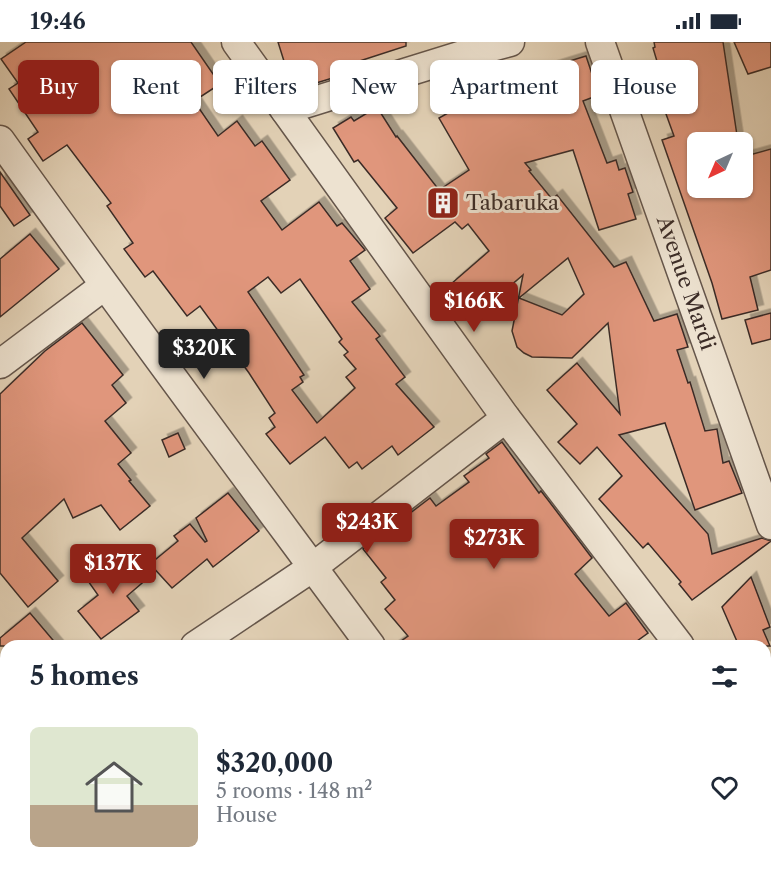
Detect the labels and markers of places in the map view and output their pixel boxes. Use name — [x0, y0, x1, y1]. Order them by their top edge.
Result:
building icon: Tabaruka — [425, 185, 461, 221]
place label: Tabaruka — [466, 190, 560, 215]
pin: $166K — [432, 282, 516, 333]
pin: $320K — [162, 329, 246, 380]
pin: $243K — [325, 503, 409, 554]
pin: $273K — [452, 519, 536, 570]
pin: $137K — [71, 544, 155, 595]

